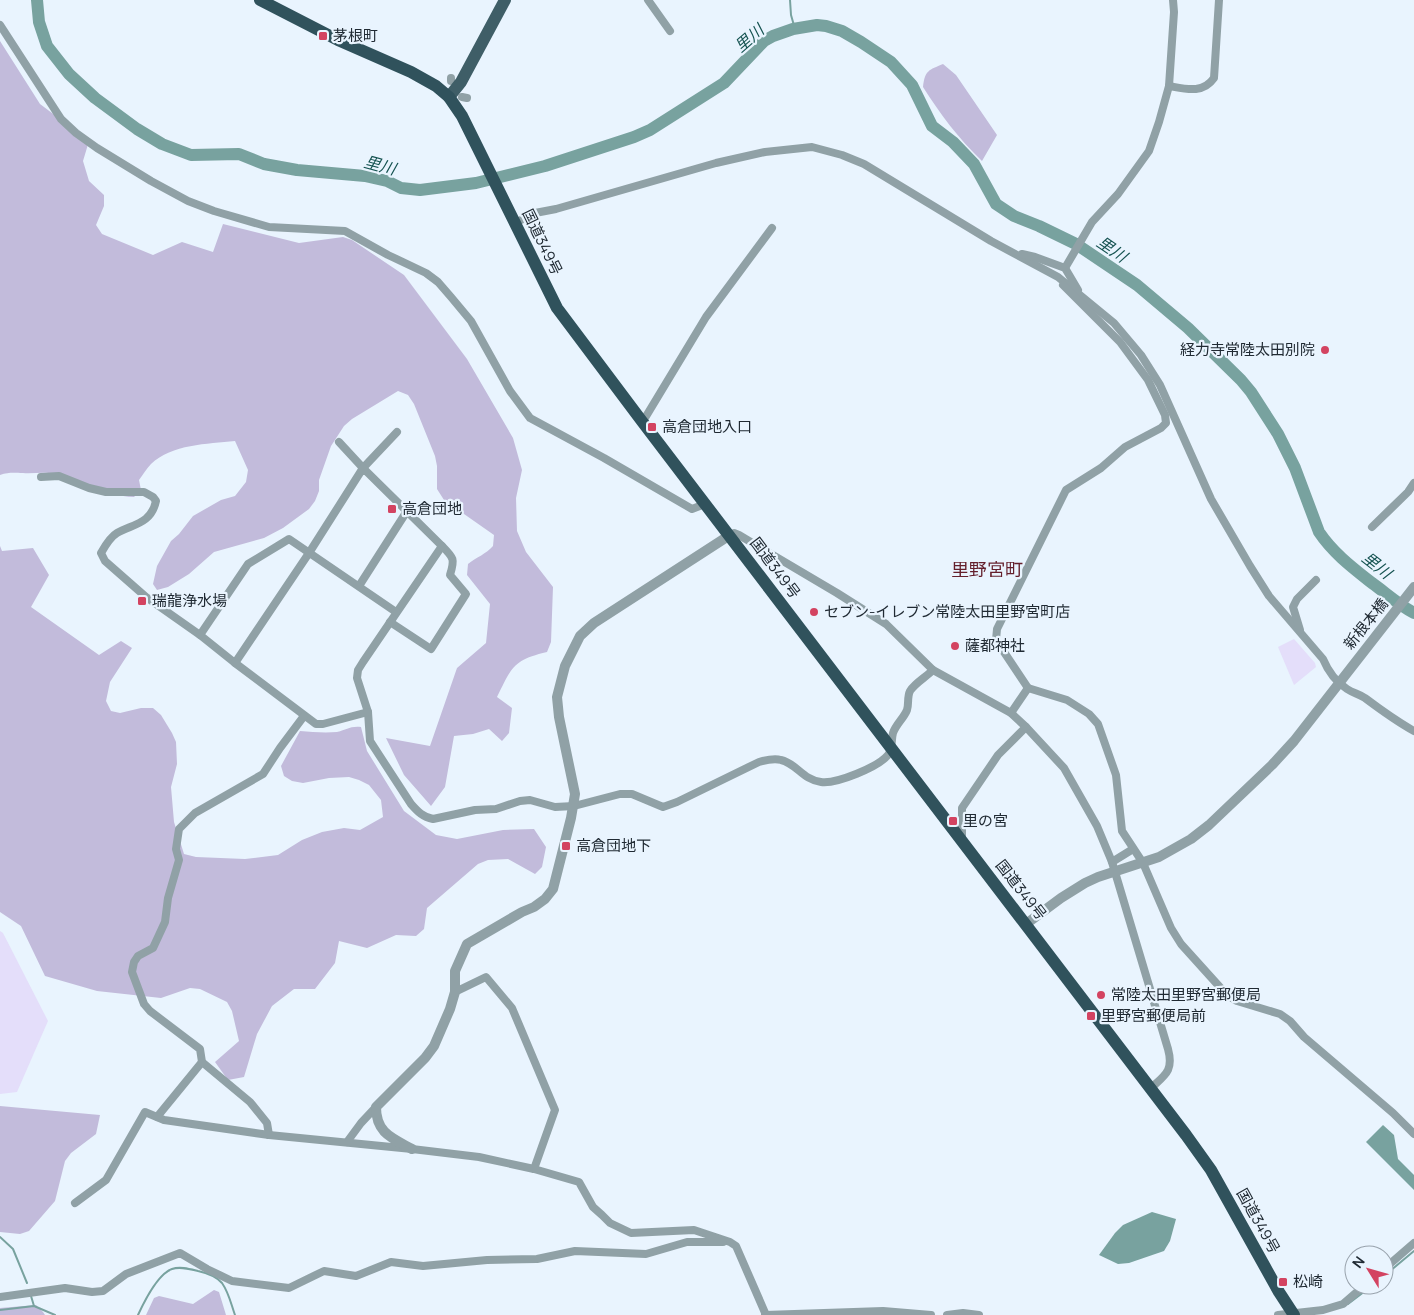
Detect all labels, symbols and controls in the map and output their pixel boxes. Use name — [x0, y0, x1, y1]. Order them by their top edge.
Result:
water label: 里川 — [730, 18, 770, 57]
place label: 茅根町 — [333, 25, 378, 46]
marker: 茅根町 — [317, 30, 329, 42]
water label: 里川 — [362, 150, 400, 180]
street label: 国道349号 — [517, 205, 568, 278]
water label: 里川 — [1093, 231, 1133, 268]
place label: 経力寺常陸太田別院 — [1180, 339, 1315, 360]
marker: 経力寺常陸太田別院 — [1319, 344, 1331, 356]
place label: 高倉団地入口 — [662, 416, 752, 437]
marker: 高倉団地入口 — [646, 421, 658, 433]
place label: 高倉団地 — [402, 498, 462, 519]
marker: 高倉団地 — [386, 503, 398, 515]
street label: 国道349号 — [746, 533, 805, 602]
water label: 里川 — [1358, 546, 1398, 585]
district label: 里野宮町 — [951, 557, 1023, 581]
place label: 瑞龍浄水場 — [152, 590, 227, 611]
street label: 新根本橋 — [1339, 594, 1393, 654]
marker: 瑞龍浄水場 — [136, 595, 148, 607]
place label: セブン-イレブン常陸太田里野宮町店 — [824, 601, 1070, 622]
marker: セブン-イレブン常陸太田里野宮町店 — [808, 606, 820, 618]
place label: 薩都神社 — [965, 635, 1025, 656]
marker: 薩都神社 — [949, 640, 961, 652]
place label: 里の宮 — [963, 810, 1008, 831]
marker: 里の宮 — [947, 815, 959, 827]
place label: 高倉団地下 — [576, 835, 651, 856]
marker: 高倉団地下 — [560, 840, 572, 852]
street label: 国道349号 — [991, 855, 1052, 924]
place label: 常陸太田里野宮郵便局 — [1111, 984, 1261, 1005]
marker: 常陸太田里野宮郵便局 — [1095, 989, 1107, 1001]
place label: 里野宮郵便局前 — [1101, 1005, 1206, 1026]
marker: 里野宮郵便局前 — [1085, 1010, 1097, 1022]
street label: 国道349号 — [1232, 1184, 1285, 1257]
north arrow — [1344, 1245, 1394, 1295]
text: N — [1348, 1252, 1369, 1272]
place label: 松崎 — [1293, 1271, 1323, 1292]
marker: 松崎 — [1277, 1276, 1289, 1288]

